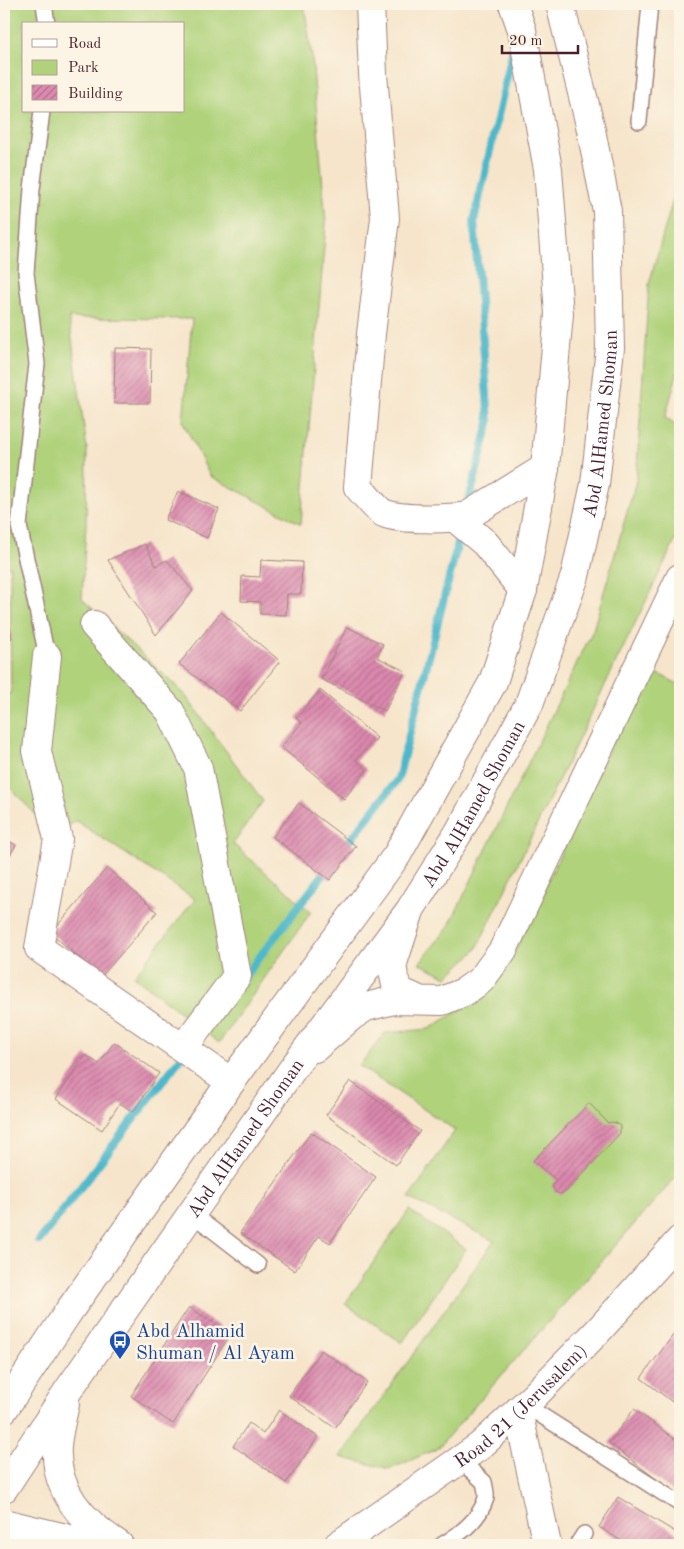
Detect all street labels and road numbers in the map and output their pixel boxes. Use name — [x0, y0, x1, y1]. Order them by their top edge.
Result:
street label: Abd AlHamed Shoman — [581, 330, 622, 520]
street label: Abd AlHamed Shoman — [420, 718, 530, 892]
street label: Abd AlHamed Shoman — [185, 1056, 308, 1222]
street label: Road 21 (Jerusalem) — [452, 1341, 591, 1473]

